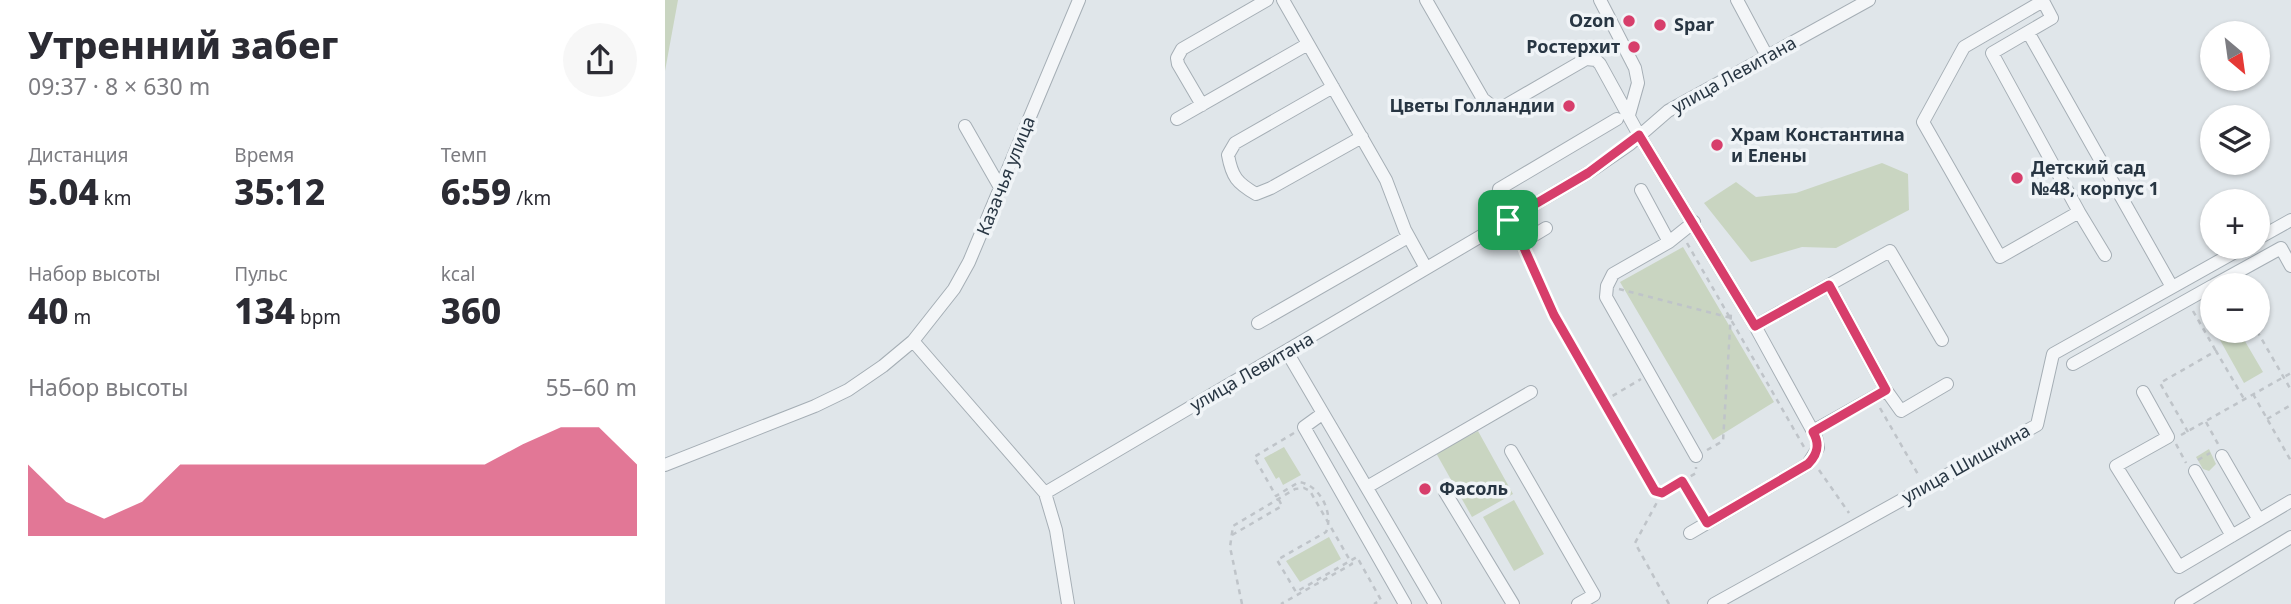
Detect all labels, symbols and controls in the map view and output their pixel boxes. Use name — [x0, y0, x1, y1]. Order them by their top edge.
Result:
place label: Ozon — [1569, 8, 1615, 32]
place label: Spar — [1674, 12, 1714, 36]
marker: Ozon — [1621, 13, 1637, 29]
marker: Spar — [1652, 17, 1668, 33]
text: Утренний забег — [28, 18, 338, 70]
north arrow — [2200, 21, 2270, 91]
map controls — [2200, 21, 2270, 343]
button: share — [563, 23, 637, 97]
street label: улица Левитана — [1667, 30, 1800, 118]
place label: Ростерхит — [1526, 34, 1620, 58]
marker: Ростерхит — [1626, 39, 1642, 55]
text: 09:37 · 8 × 630 m — [28, 70, 210, 102]
place label: Цветы Голландии — [1390, 93, 1555, 117]
marker: Цветы Голландии — [1561, 98, 1577, 114]
button: layers — [2200, 105, 2270, 175]
street label: Казачья улица — [970, 113, 1040, 239]
place label: Храм Константина и Елены — [1731, 122, 1905, 167]
marker: Храм Константина и Елены — [1709, 137, 1725, 153]
text: Дистанция — [28, 142, 128, 168]
text: Время — [234, 142, 294, 168]
text: Темп — [441, 142, 487, 168]
place label: Детский сад №48, корпус 1 — [2031, 155, 2159, 200]
text: 5.04 — [28, 168, 99, 215]
text: 35:12 — [234, 168, 325, 215]
text: 6:59 — [441, 168, 511, 215]
marker: Детский сад №48, корпус 1 — [2009, 170, 2025, 186]
text: km — [99, 185, 132, 211]
text: /km — [511, 185, 551, 211]
button: + — [2200, 189, 2270, 259]
pin — [1478, 190, 1538, 250]
icon: arrive — [1489, 201, 1527, 239]
text: Набор высоты — [28, 261, 160, 287]
text: Пульс — [234, 261, 288, 287]
text: kcal — [441, 261, 475, 287]
button: − — [2200, 273, 2270, 343]
text: 40 — [28, 287, 68, 334]
text: 134 — [234, 287, 295, 334]
text: 360 — [441, 287, 501, 334]
text: m — [68, 304, 91, 330]
text: bpm — [295, 304, 341, 330]
street label: улица Левитана — [1185, 326, 1318, 416]
text: Набор высоты — [28, 371, 188, 403]
text: 55–60 m — [545, 371, 637, 403]
street label: улица Шишкина — [1897, 418, 2034, 508]
place label: Фасоль — [1439, 476, 1508, 500]
marker: Фасоль — [1417, 481, 1433, 497]

